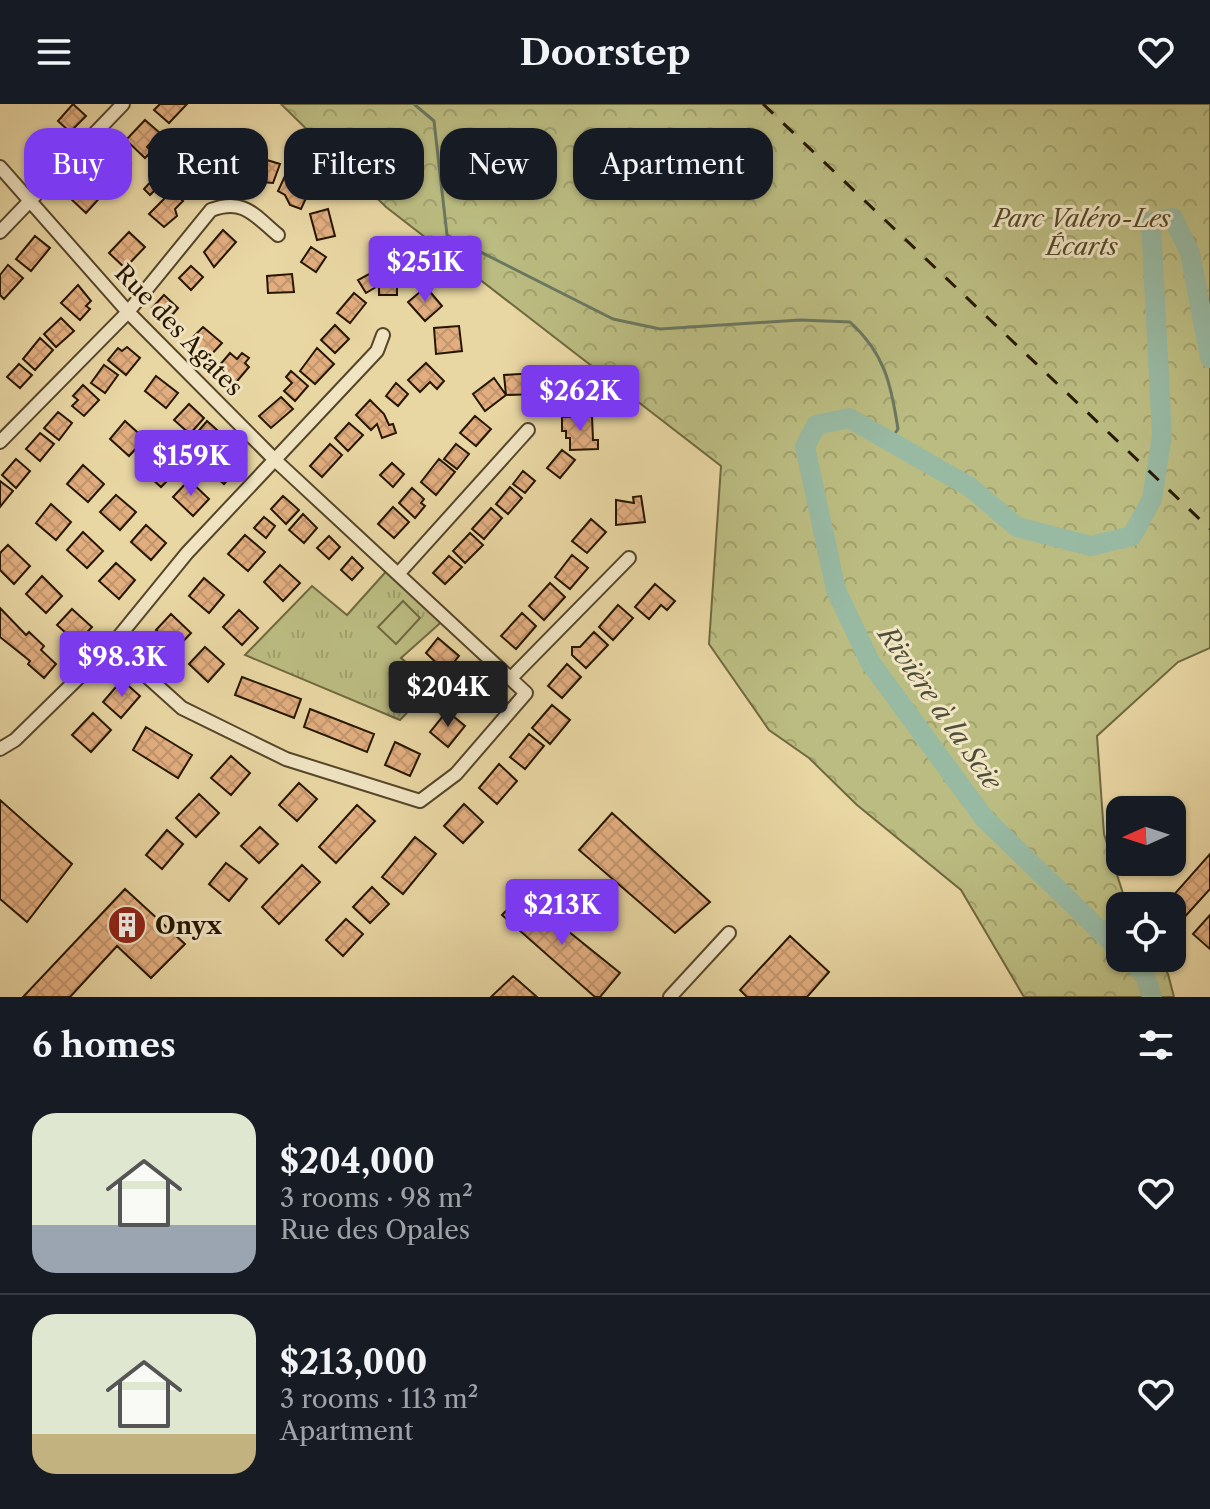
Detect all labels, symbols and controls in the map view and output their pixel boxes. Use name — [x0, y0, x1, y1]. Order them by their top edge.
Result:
icon: menu — [32, 30, 76, 74]
text: Doorstep — [519, 30, 691, 74]
icon: heart — [1134, 30, 1178, 74]
chip: Buy — [24, 128, 132, 200]
chip: Rent — [148, 128, 268, 200]
chip: Filters — [284, 128, 424, 200]
chip: New — [440, 128, 557, 200]
chip: Apartment — [573, 128, 773, 200]
park label: Parc Valéro-Les Écarts — [991, 204, 1171, 261]
pin: $251K — [369, 236, 481, 304]
text: $251K — [387, 246, 463, 278]
street label: Rue des Agates — [109, 258, 249, 402]
pin: $262K — [524, 365, 636, 433]
text: $262K — [539, 375, 621, 407]
pin: $159K — [135, 430, 247, 498]
text: $159K — [153, 440, 229, 472]
water label: Rivière à la Scie — [870, 618, 1009, 797]
pin: $98.3K — [57, 631, 187, 699]
text: $98.3K — [78, 641, 166, 673]
pin: $204K — [392, 661, 504, 729]
text: $204K — [407, 671, 489, 703]
north arrow — [1106, 796, 1186, 876]
map controls — [1106, 796, 1186, 972]
pin: $213K — [506, 879, 618, 947]
text: $213K — [523, 889, 601, 921]
button: locate — [1106, 892, 1186, 972]
building icon: Onyx — [106, 904, 148, 946]
place label: Onyx — [155, 911, 222, 940]
icon: filters — [1134, 1023, 1178, 1067]
text: 6 homes — [32, 1024, 176, 1066]
text: $204,000 — [280, 1140, 435, 1182]
icon: home — [96, 1145, 192, 1241]
icon: heart — [1134, 1171, 1178, 1215]
text: 3 rooms · 98 m² — [280, 1182, 473, 1214]
text: Rue des Opales — [280, 1214, 470, 1246]
text: $213,000 — [280, 1341, 428, 1383]
icon: home — [96, 1346, 192, 1442]
icon: heart — [1134, 1372, 1178, 1416]
text: 3 rooms · 113 m² — [280, 1383, 478, 1415]
text: Apartment — [280, 1415, 413, 1447]

